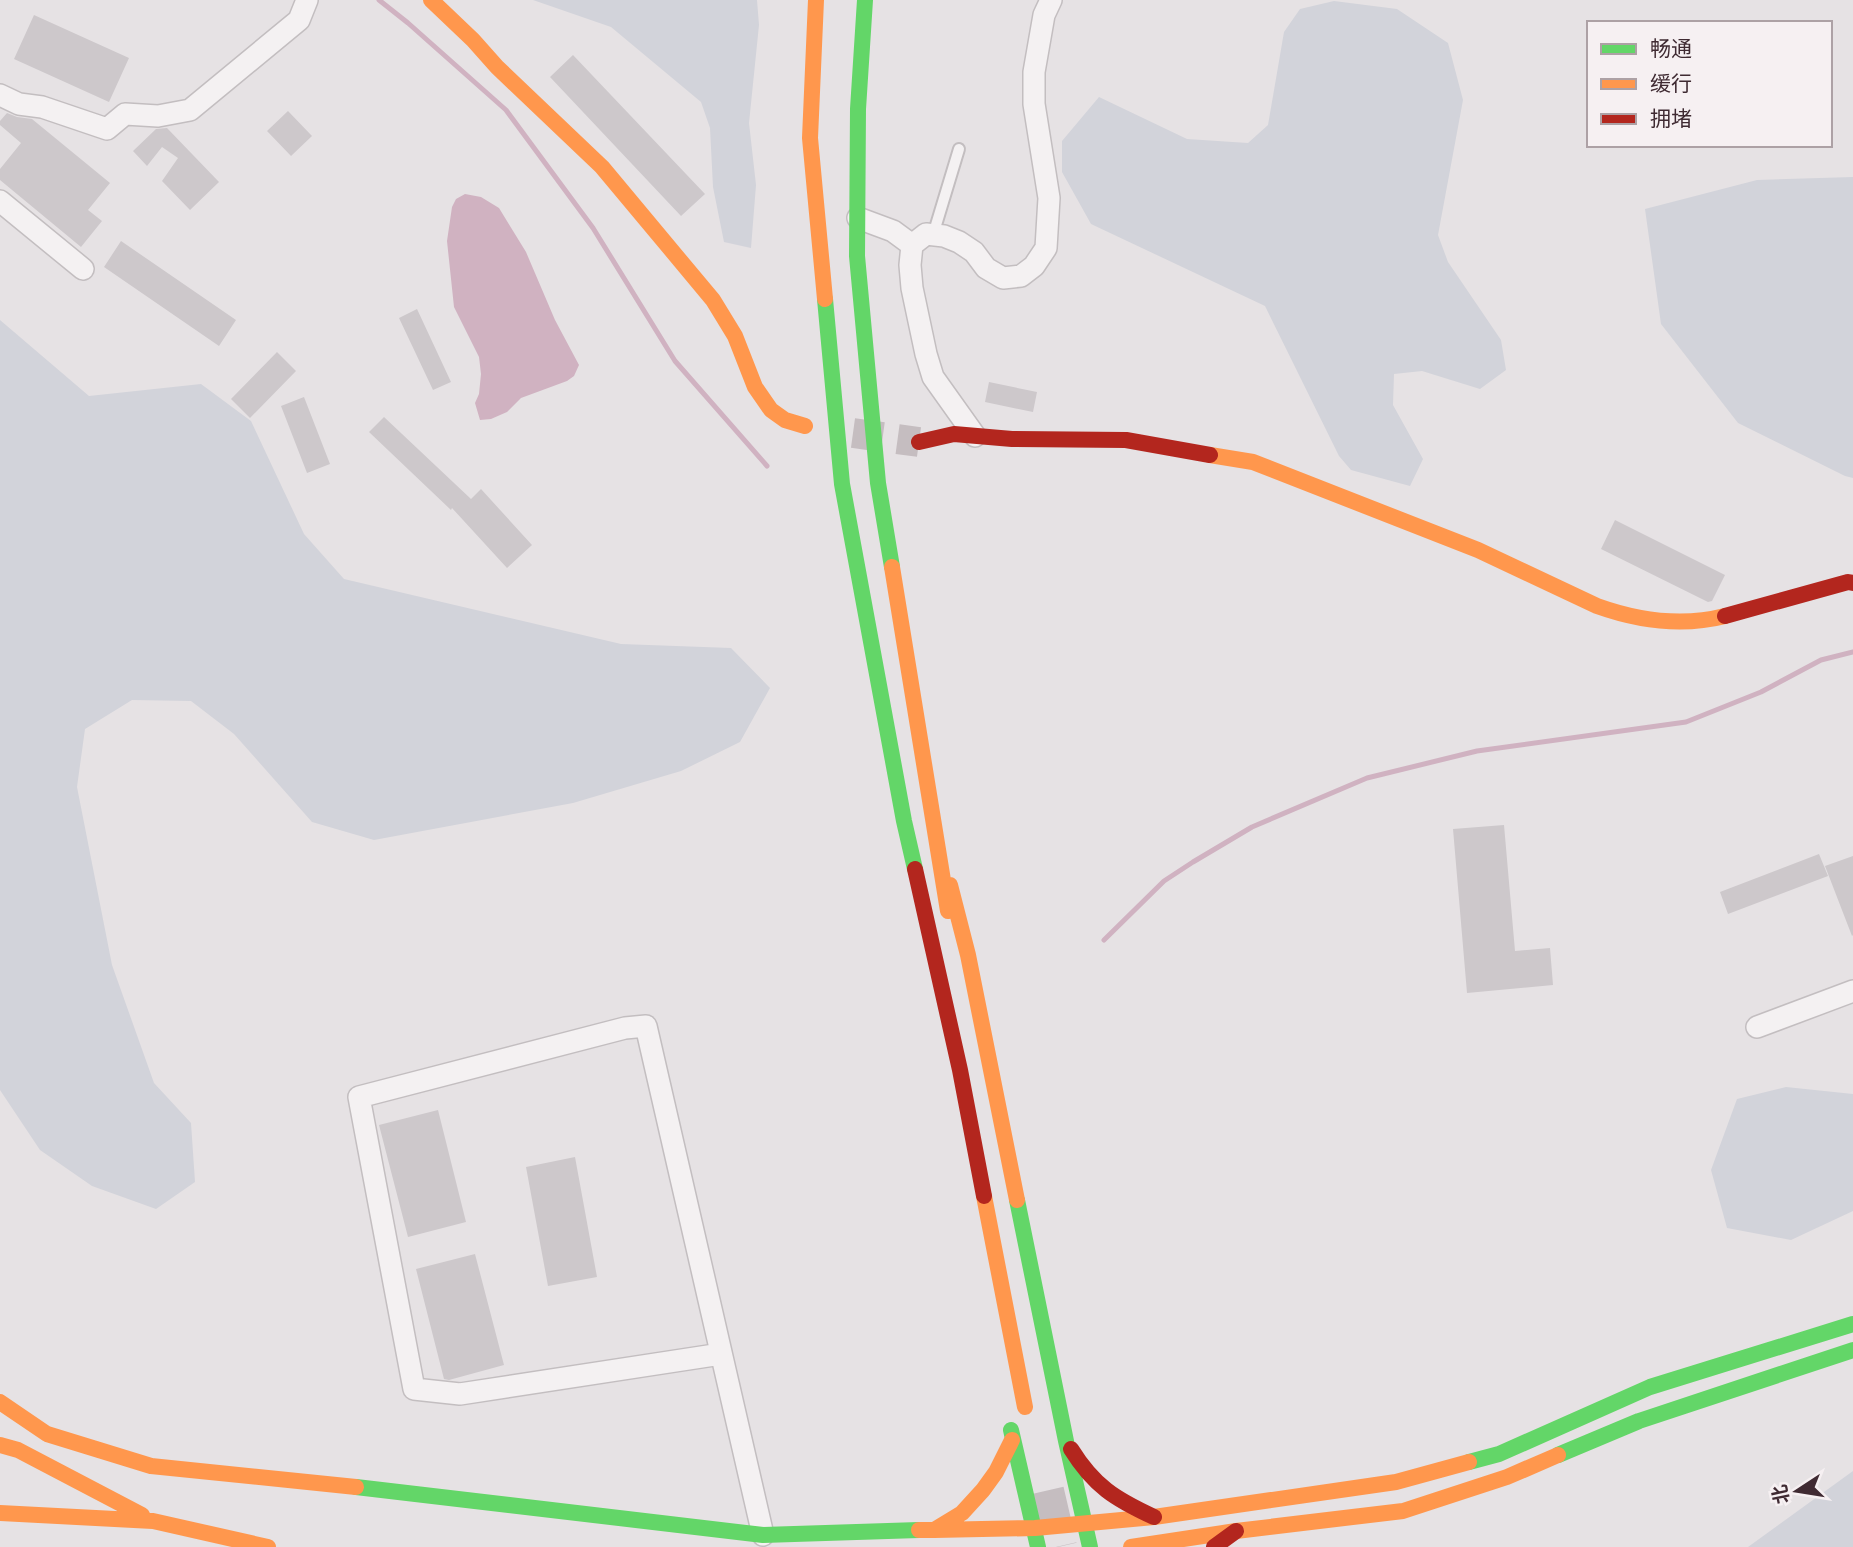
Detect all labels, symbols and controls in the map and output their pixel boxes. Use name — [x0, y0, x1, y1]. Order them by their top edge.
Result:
legend — [1587, 21, 1832, 147]
text: 畅通 — [1650, 34, 1692, 63]
text: 缓行 — [1650, 69, 1692, 98]
text: 拥堵 — [1650, 104, 1692, 133]
north arrow — [1762, 1456, 1832, 1526]
text: 北 — [1766, 1483, 1795, 1507]

